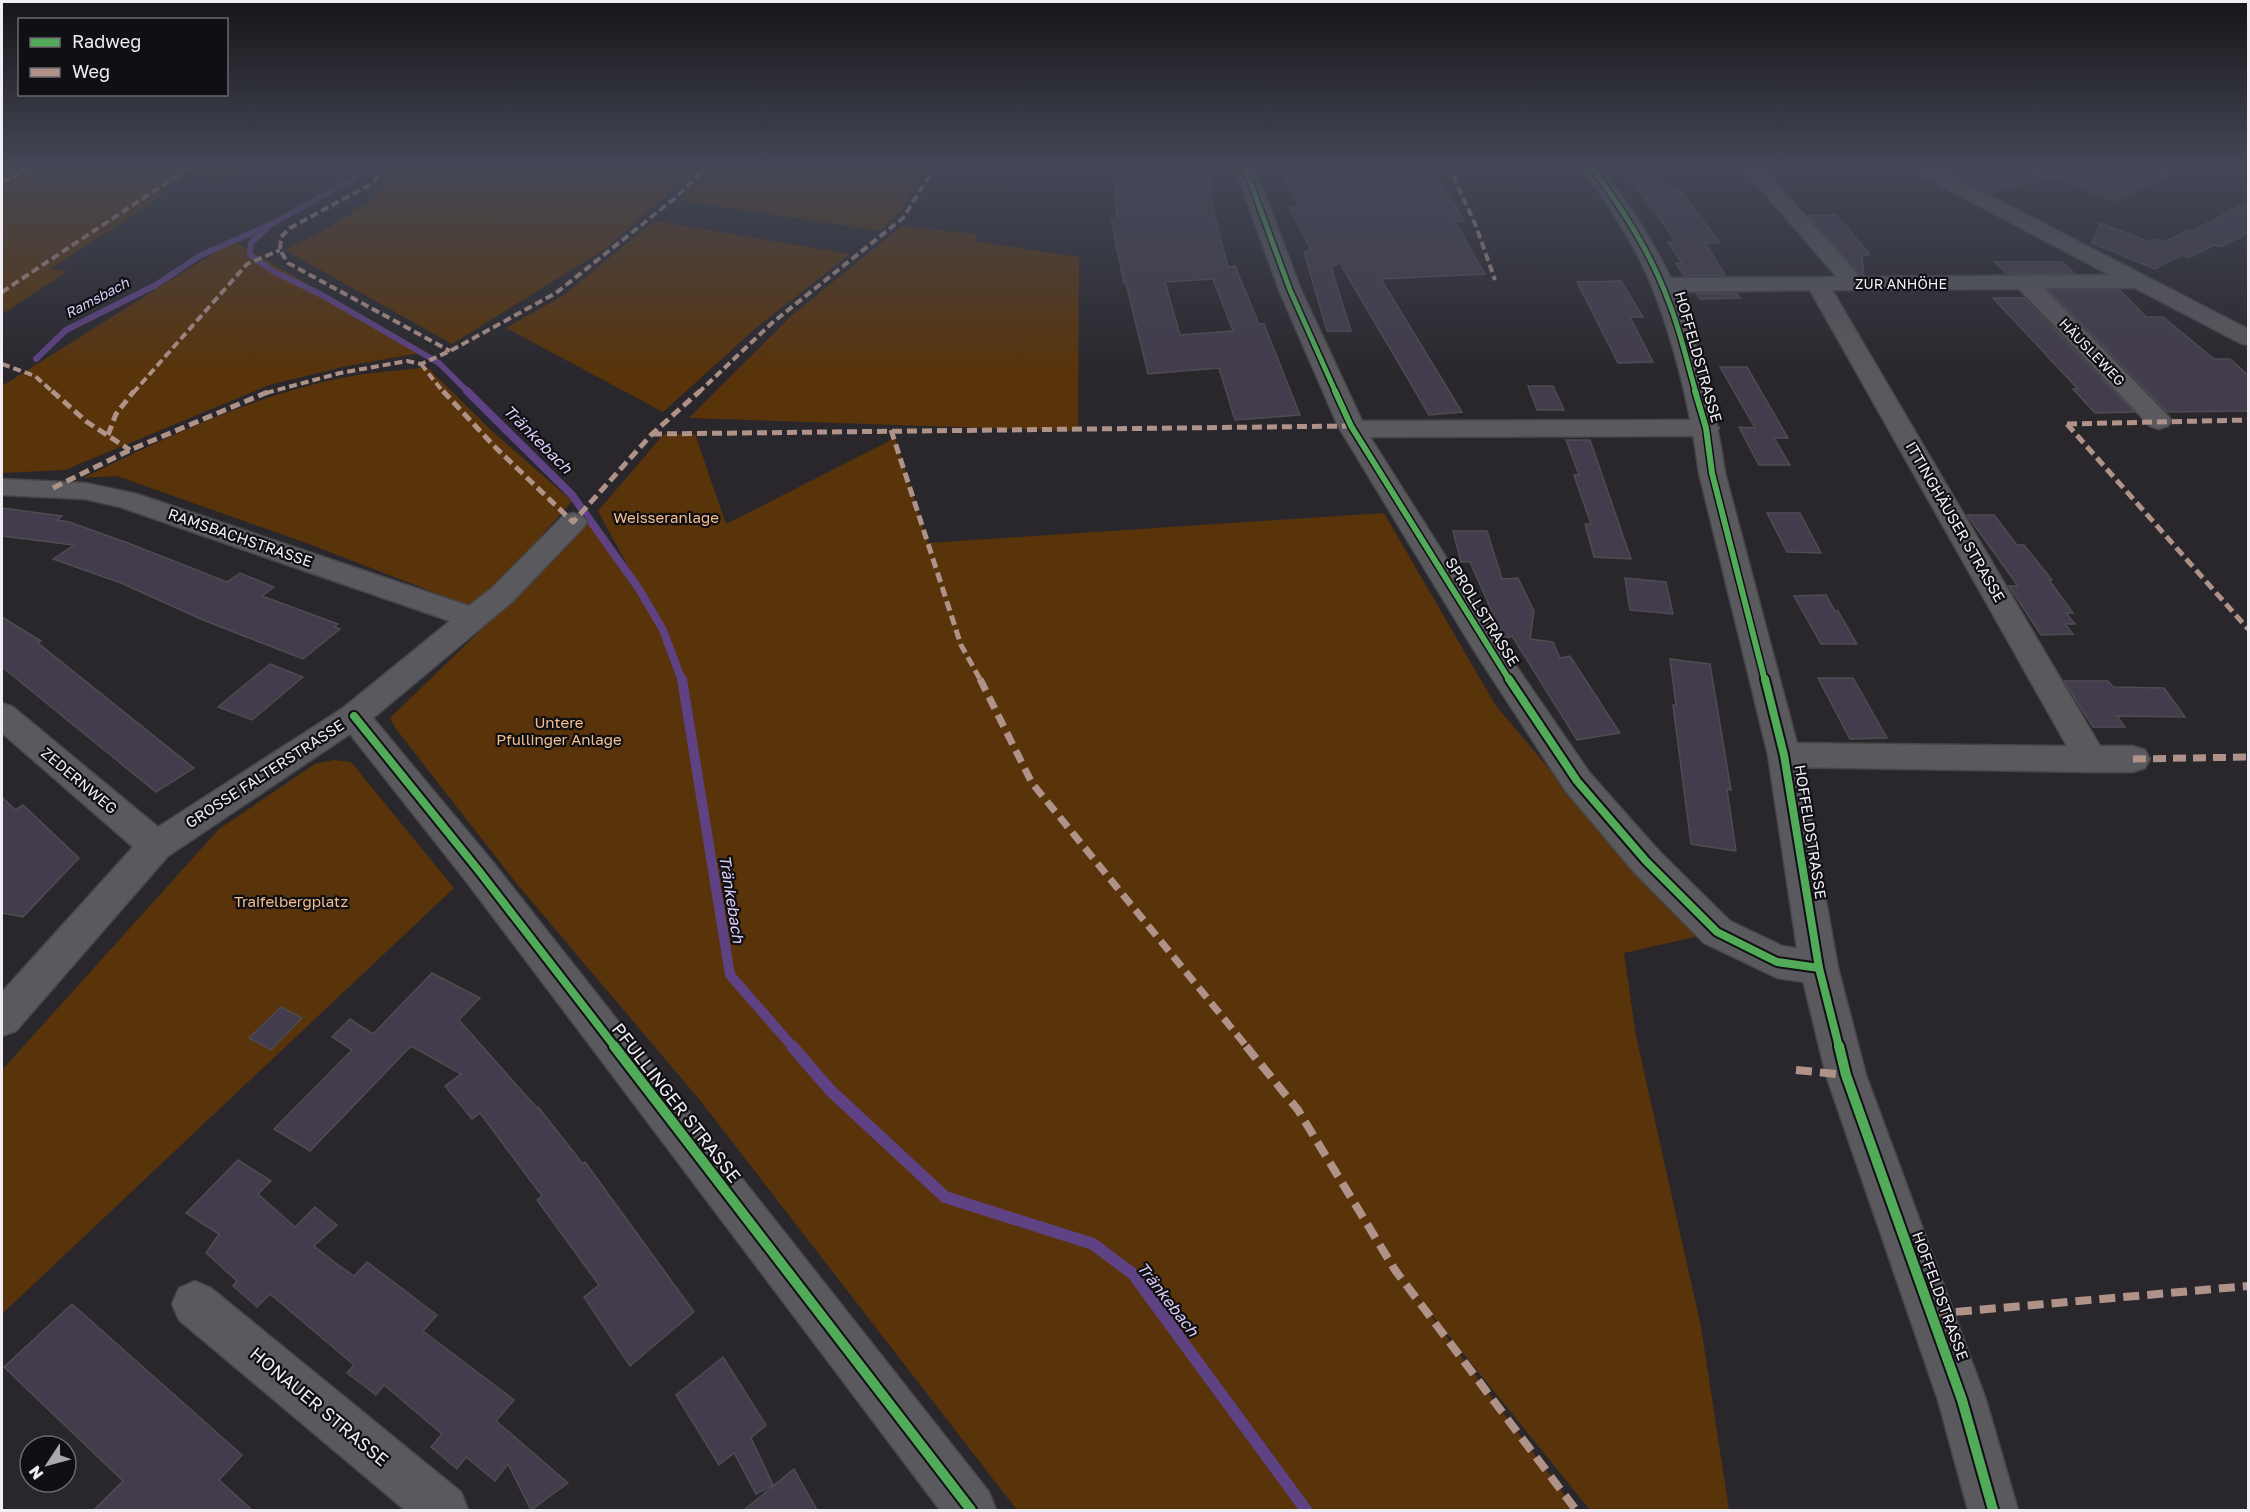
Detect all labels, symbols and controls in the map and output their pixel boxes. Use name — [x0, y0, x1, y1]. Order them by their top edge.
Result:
legend — [18, 18, 228, 96]
text: Radweg — [72, 30, 141, 52]
text: Weg — [72, 60, 110, 82]
water label: Ramsbach — [62, 273, 133, 321]
street label: ZUR ANHÖHE — [1855, 275, 1947, 292]
street label: HOFFELDSTRASSE — [1672, 289, 1726, 424]
street label: HÄUSLEWEG — [2056, 314, 2129, 389]
water label: Tränkebach — [500, 401, 577, 478]
street label: ITTINGHÄUSER STRASSE — [1902, 438, 2009, 605]
street label: RAMSBACHSTRASSE — [166, 504, 315, 570]
park label: Weisseranlage — [613, 508, 719, 526]
street label: SPROLLSTRASSE — [1442, 554, 1524, 669]
park label: Untere Pfullinger Anlage — [496, 713, 622, 748]
street label: GROSSE FALTERSTRASSE — [182, 715, 347, 831]
street label: ZEDERNWEG — [38, 743, 121, 817]
street label: HOFFELDSTRASSE — [1791, 763, 1830, 900]
water label: Tränkebach — [715, 854, 749, 946]
park label: Traifelbergplatz — [234, 892, 348, 910]
street label: PFULLINGER STRASSE — [608, 1018, 746, 1187]
street label: HOFFELDSTRASSE — [1909, 1229, 1973, 1363]
water label: Tränkebach — [1133, 1258, 1204, 1341]
street label: HONAUER STRASSE — [246, 1342, 393, 1470]
north arrow — [18, 1434, 78, 1494]
text: N — [24, 1462, 48, 1484]

